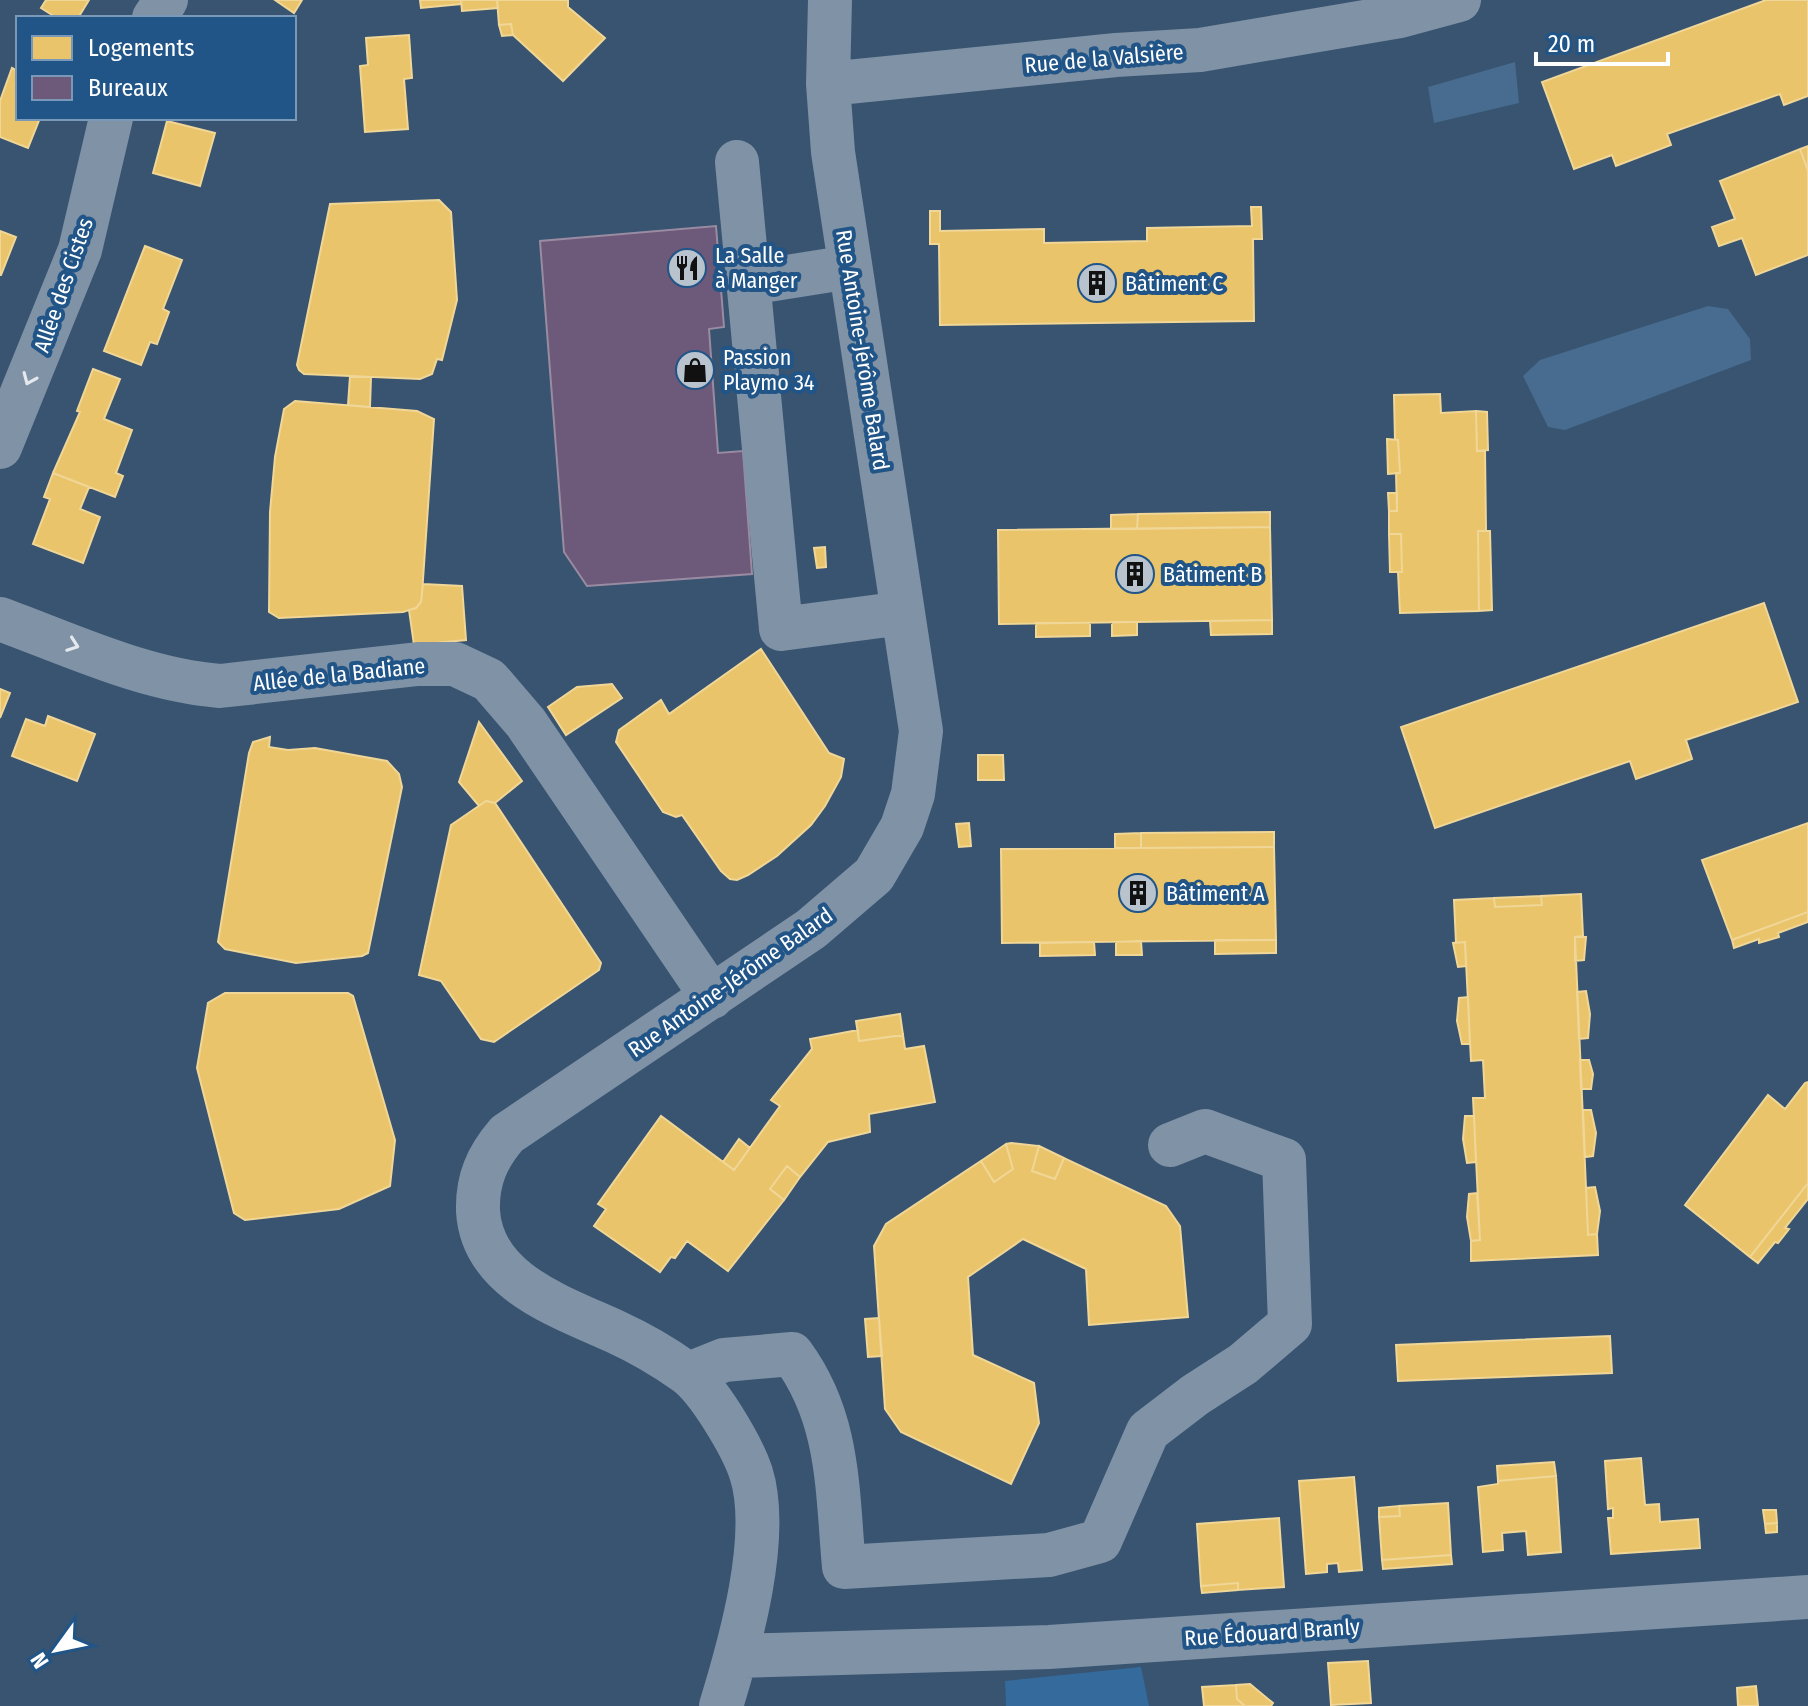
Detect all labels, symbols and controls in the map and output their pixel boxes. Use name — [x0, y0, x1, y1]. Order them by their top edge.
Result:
legend — [16, 16, 296, 120]
scale bar — [1536, 16, 1668, 66]
text: 20 m — [1548, 30, 1595, 58]
text: Logements — [88, 34, 195, 62]
street label: Rue de la Valsière — [1023, 38, 1185, 79]
text: Bureaux — [88, 74, 168, 102]
street label: Allée des Cistes — [28, 214, 99, 356]
street label: Rue Antoine-Jérôme Balard — [830, 228, 895, 472]
place label: La Salle à Manger — [715, 242, 798, 294]
restaurant icon: La Salle à Manger — [666, 247, 708, 289]
building icon: Bâtiment C — [1076, 262, 1118, 304]
place label: Bâtiment C — [1125, 270, 1223, 297]
place label: Passion Playmo 34 — [723, 344, 815, 396]
shop icon: Passion Playmo 34 — [674, 349, 716, 391]
one-way arrow — [22, 370, 38, 385]
building icon: Bâtiment B — [1114, 553, 1156, 595]
place label: Bâtiment B — [1163, 561, 1262, 588]
one-way arrow — [65, 636, 79, 652]
street label: Allée de la Badiane — [252, 652, 426, 697]
building icon: Bâtiment A — [1117, 872, 1159, 914]
place label: Bâtiment A — [1166, 880, 1265, 907]
street label: Rue Antoine-Jérôme Balard — [623, 902, 838, 1063]
north arrow — [16, 1610, 96, 1690]
street label: Rue Édouard Branly — [1183, 1613, 1361, 1652]
text: N — [25, 1648, 55, 1674]

